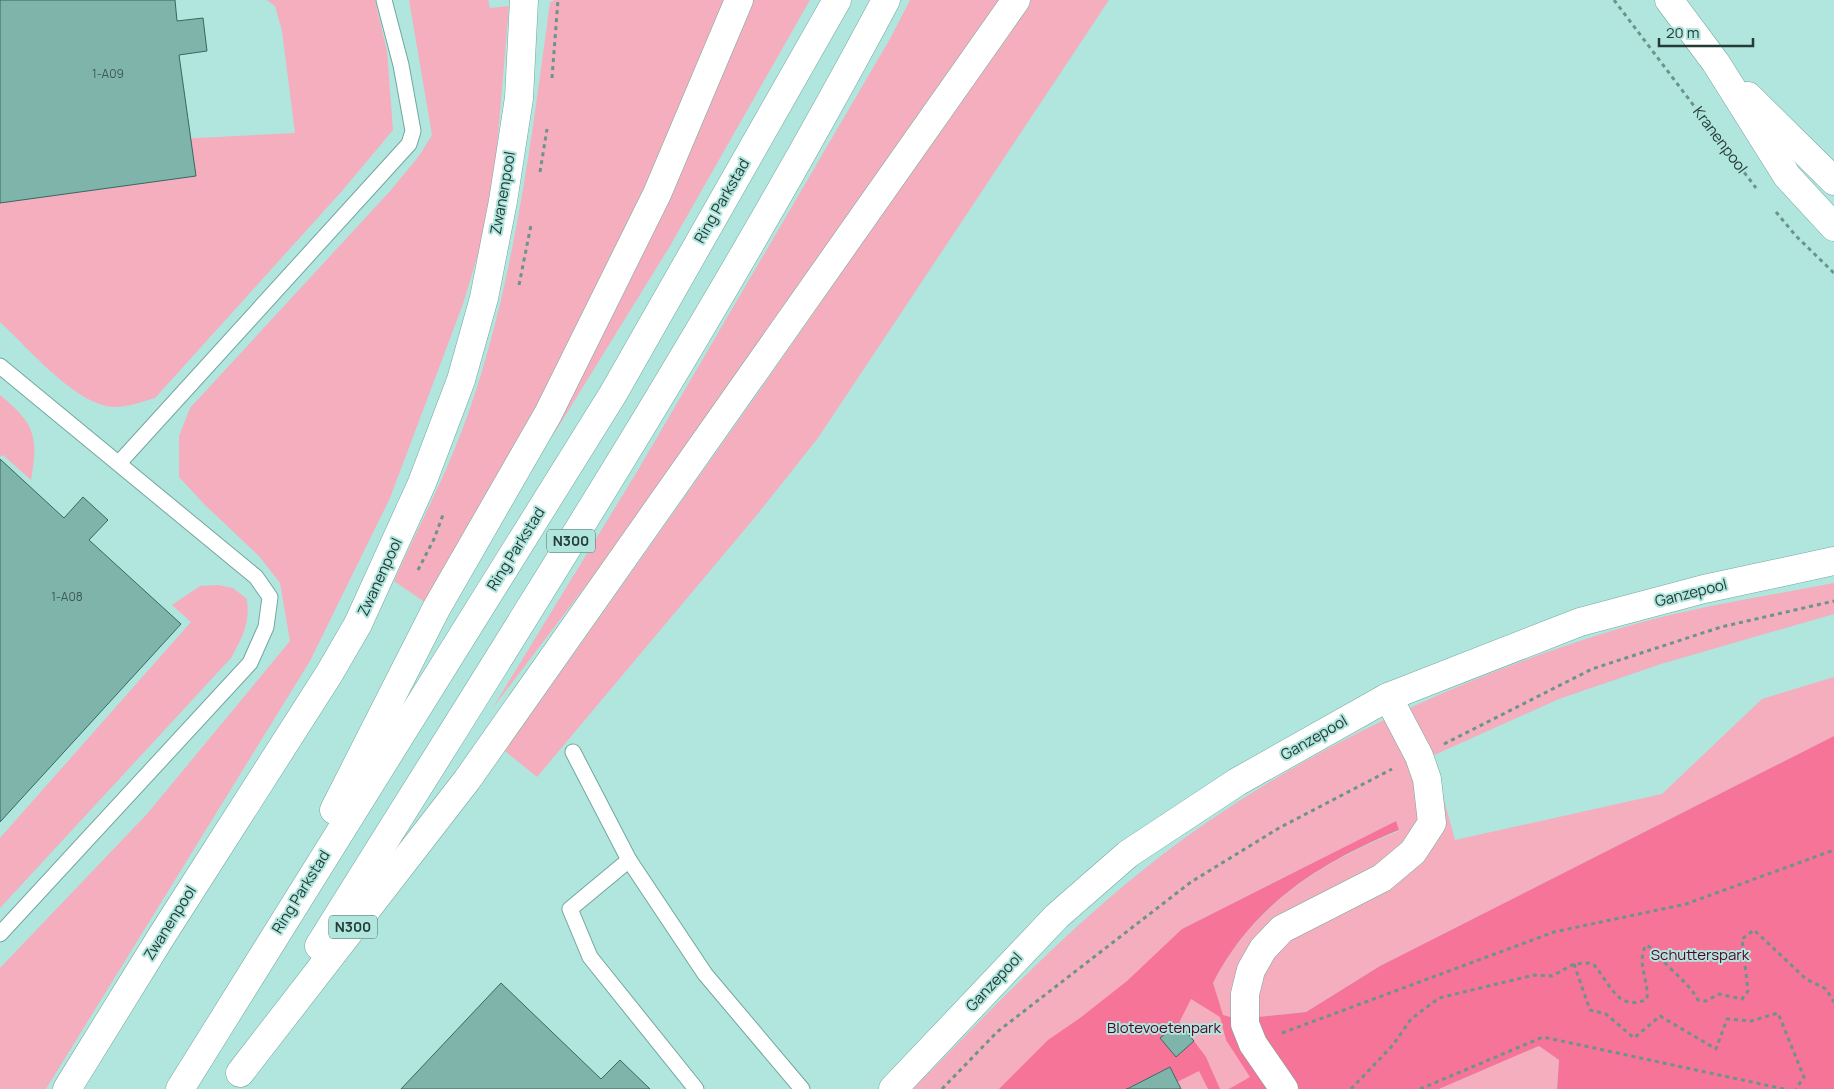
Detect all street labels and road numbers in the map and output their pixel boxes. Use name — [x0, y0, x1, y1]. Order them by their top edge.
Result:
street label: Kranenpool — [1688, 102, 1752, 177]
street label: Zwanenpool — [485, 150, 520, 236]
street label: Ring Parkstad — [689, 155, 754, 247]
street label: Ring Parkstad — [482, 503, 550, 594]
road number: N300 — [547, 530, 595, 552]
street label: Zwanenpool — [352, 534, 407, 619]
street label: Ganzepool — [1653, 573, 1729, 612]
street label: Ganzepool — [1277, 710, 1351, 765]
street label: Ring Parkstad — [267, 846, 335, 937]
street label: Zwanenpool — [138, 881, 201, 964]
road number: N300 — [329, 916, 377, 939]
street label: Ganzepool — [961, 947, 1026, 1016]

